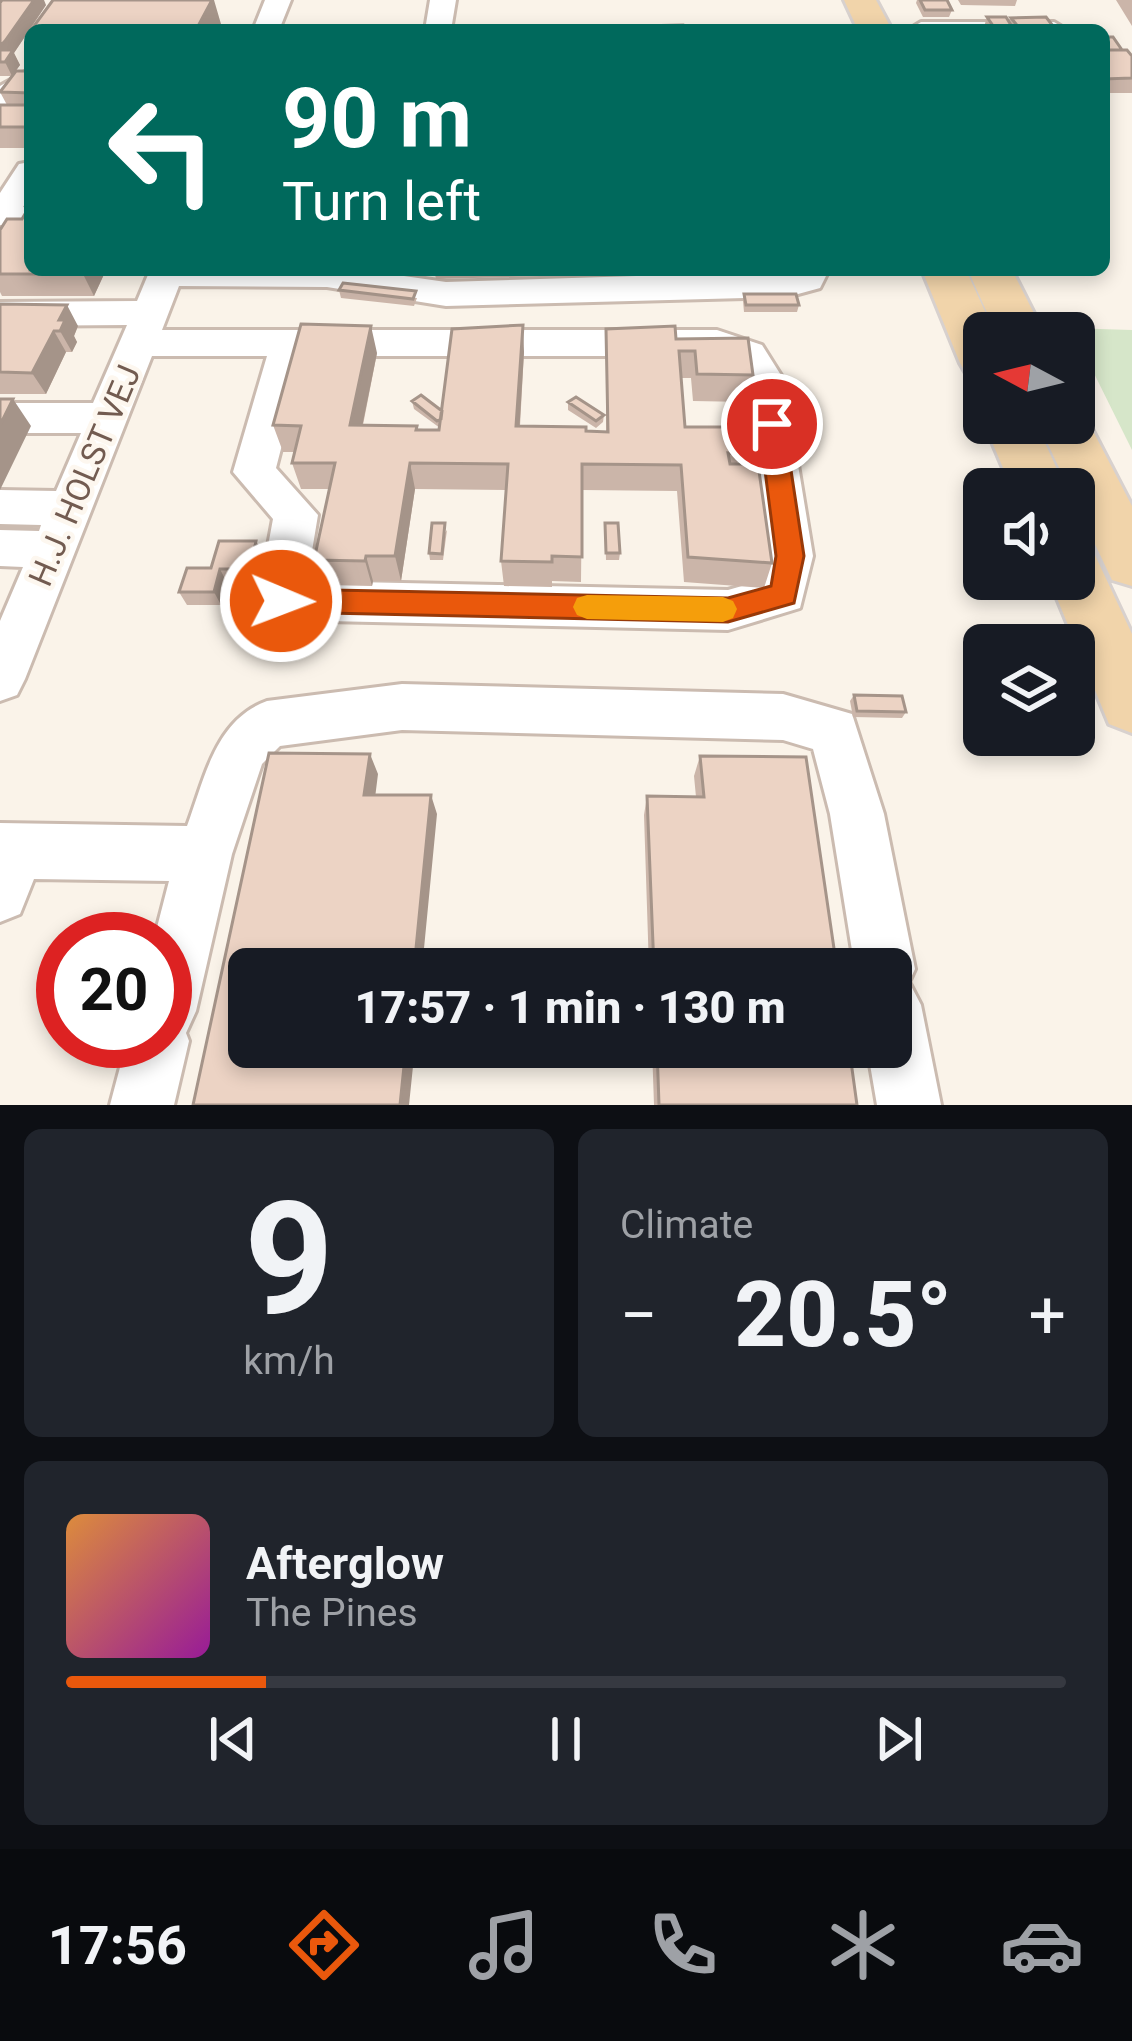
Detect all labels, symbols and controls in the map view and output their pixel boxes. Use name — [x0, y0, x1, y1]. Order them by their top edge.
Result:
text: 90 m — [282, 69, 472, 168]
icon: left — [84, 72, 240, 228]
text: Turn left — [282, 170, 481, 233]
north arrow — [963, 312, 1095, 444]
map controls — [963, 312, 1095, 756]
street label: H.J. HOLST VEJ — [20, 359, 149, 592]
pin — [721, 373, 823, 475]
icon: arrive — [739, 391, 805, 457]
button: sound — [963, 468, 1095, 600]
position arrow — [218, 538, 344, 664]
button: layers — [963, 624, 1095, 756]
speed limit sign: 20 — [36, 912, 192, 1068]
text: 17:57 · 1 min · 130 m — [354, 981, 786, 1034]
text: 9 — [244, 1168, 334, 1351]
text: Climate — [620, 1202, 753, 1248]
text: 20.5° — [734, 1263, 952, 1368]
text: − — [620, 1277, 658, 1354]
text: + — [1029, 1277, 1066, 1354]
text: km/h — [243, 1338, 335, 1384]
text: Afterglow — [246, 1537, 444, 1590]
text: The Pines — [246, 1590, 418, 1636]
icon: previous — [200, 1706, 266, 1772]
icon: pause — [533, 1706, 599, 1772]
icon: next — [866, 1706, 932, 1772]
icon: directions — [282, 1903, 366, 1987]
icon: music — [462, 1903, 546, 1987]
icon: phone — [641, 1903, 725, 1987]
icon: climate — [821, 1903, 905, 1987]
icon: car — [1000, 1903, 1084, 1987]
text: 17:56 — [48, 1914, 187, 1977]

